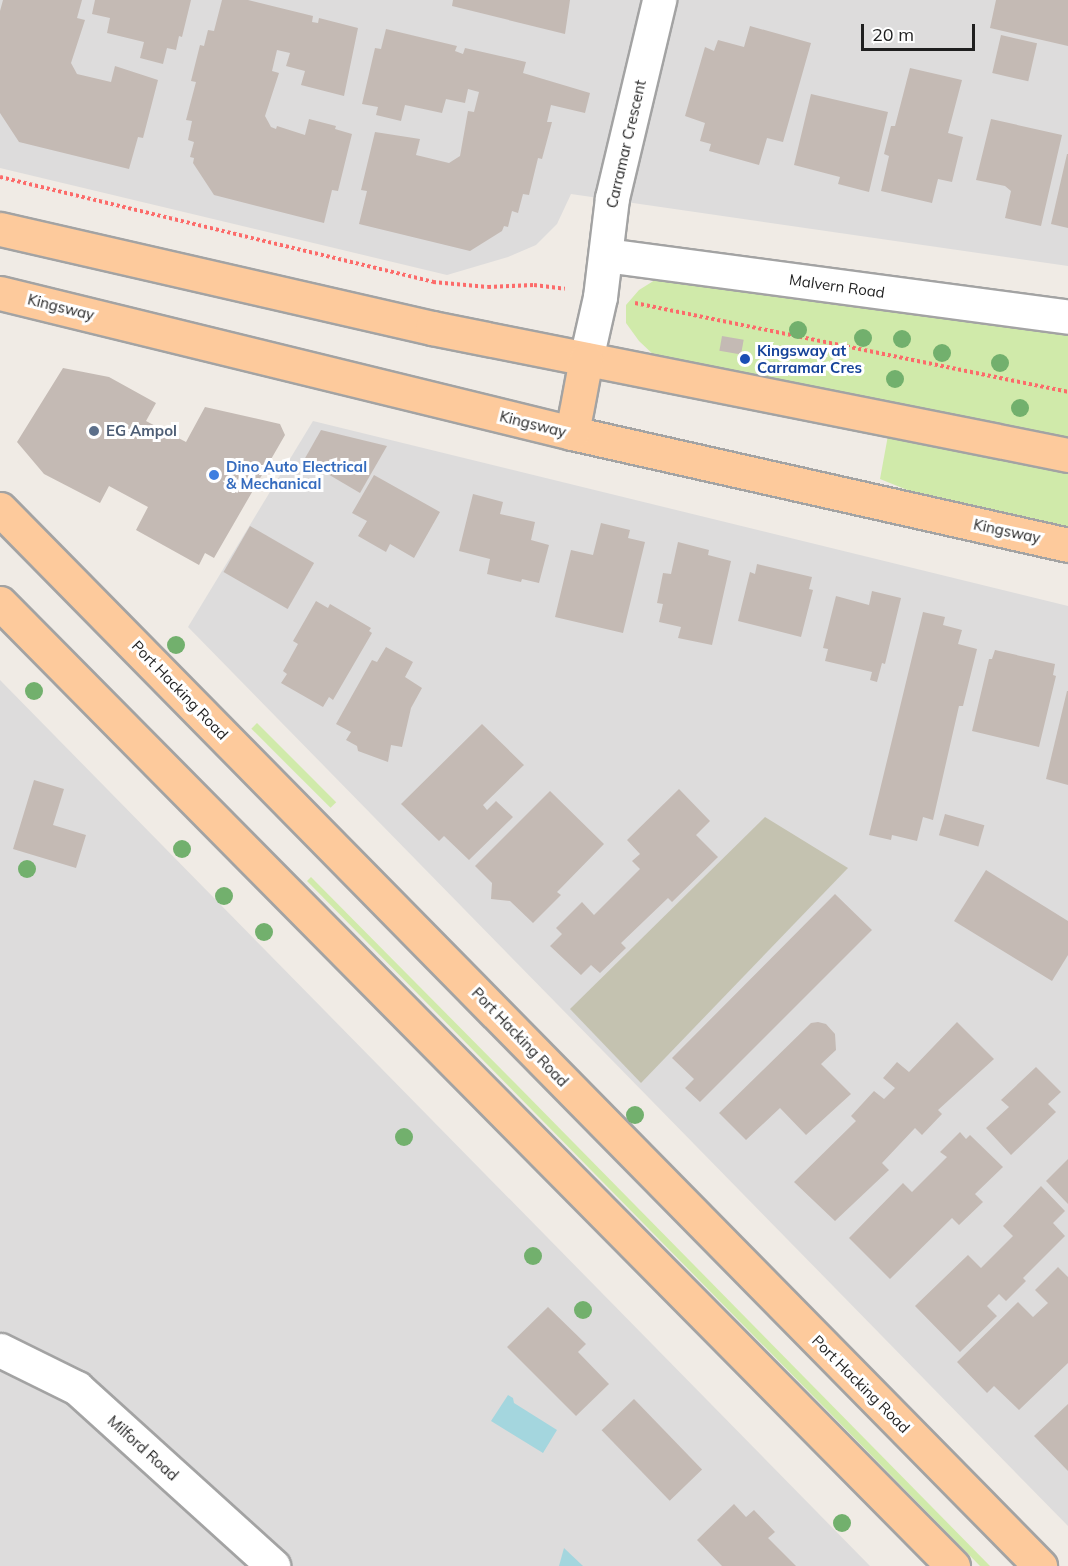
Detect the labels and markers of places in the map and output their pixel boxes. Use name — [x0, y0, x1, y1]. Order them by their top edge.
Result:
place label: Kingsway at Carramar Cres — [757, 341, 862, 376]
marker: Kingsway at Carramar Cres — [738, 352, 752, 366]
place label: EG Ampol — [106, 422, 177, 440]
marker: EG Ampol — [87, 424, 101, 438]
place label: Dino Auto Electrical & Mechanical — [226, 457, 367, 492]
marker: Dino Auto Electrical & Mechanical — [207, 468, 221, 482]

